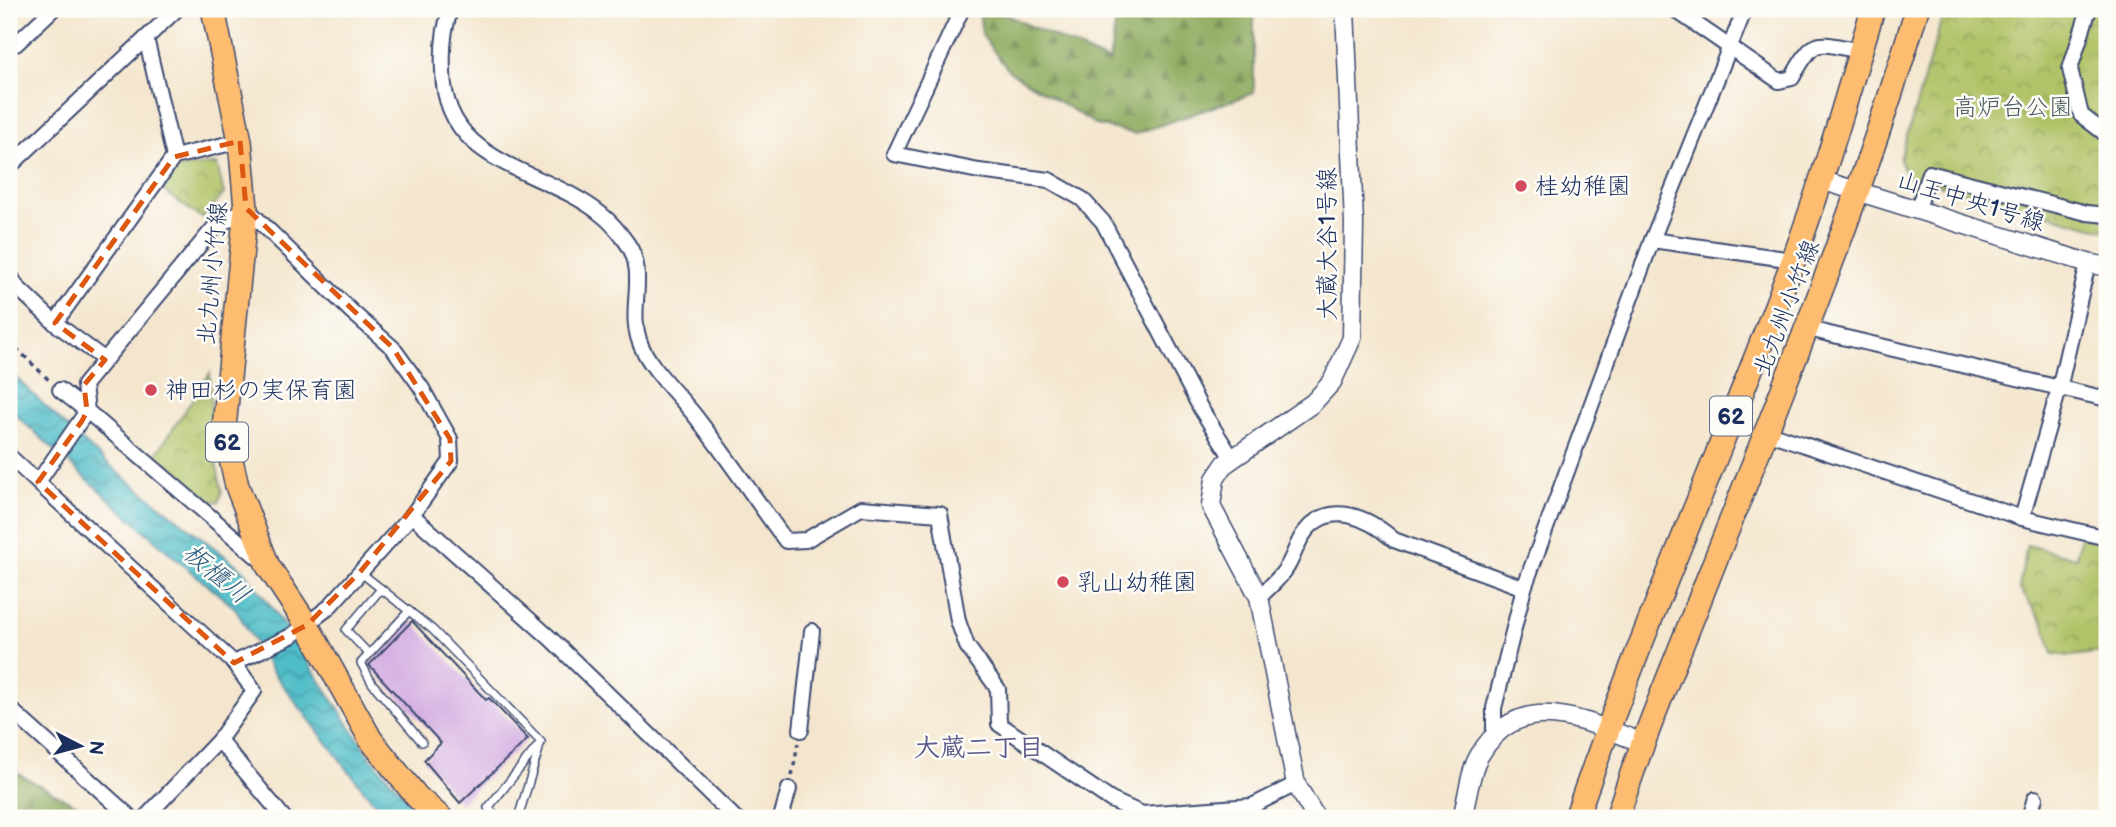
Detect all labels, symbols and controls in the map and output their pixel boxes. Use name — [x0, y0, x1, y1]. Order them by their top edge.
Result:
park label: 高炉台公園 — [1953, 93, 2073, 122]
street label: 山王中央1号線 — [1893, 165, 2048, 238]
street label: 大蔵大谷1号線 — [1313, 167, 1342, 321]
place label: 桂幼稚園 — [1535, 172, 1631, 201]
marker: 桂幼稚園 — [1513, 178, 1529, 194]
street label: 北九州小竹線 — [192, 200, 233, 346]
street label: 北九州小竹線 — [1747, 236, 1826, 381]
place label: 神田杉の実保育園 — [165, 376, 357, 405]
marker: 神田杉の実保育園 — [143, 382, 159, 398]
road number: 62 — [1710, 396, 1752, 436]
road number: 62 — [206, 422, 248, 462]
water label: 板櫃川 — [176, 537, 256, 611]
place label: 乳山幼稚園 — [1077, 568, 1197, 597]
marker: 乳山幼稚園 — [1055, 574, 1071, 590]
north arrow — [46, 712, 116, 782]
district label: 大蔵二丁目 — [914, 733, 1044, 764]
text: N — [83, 739, 108, 756]

